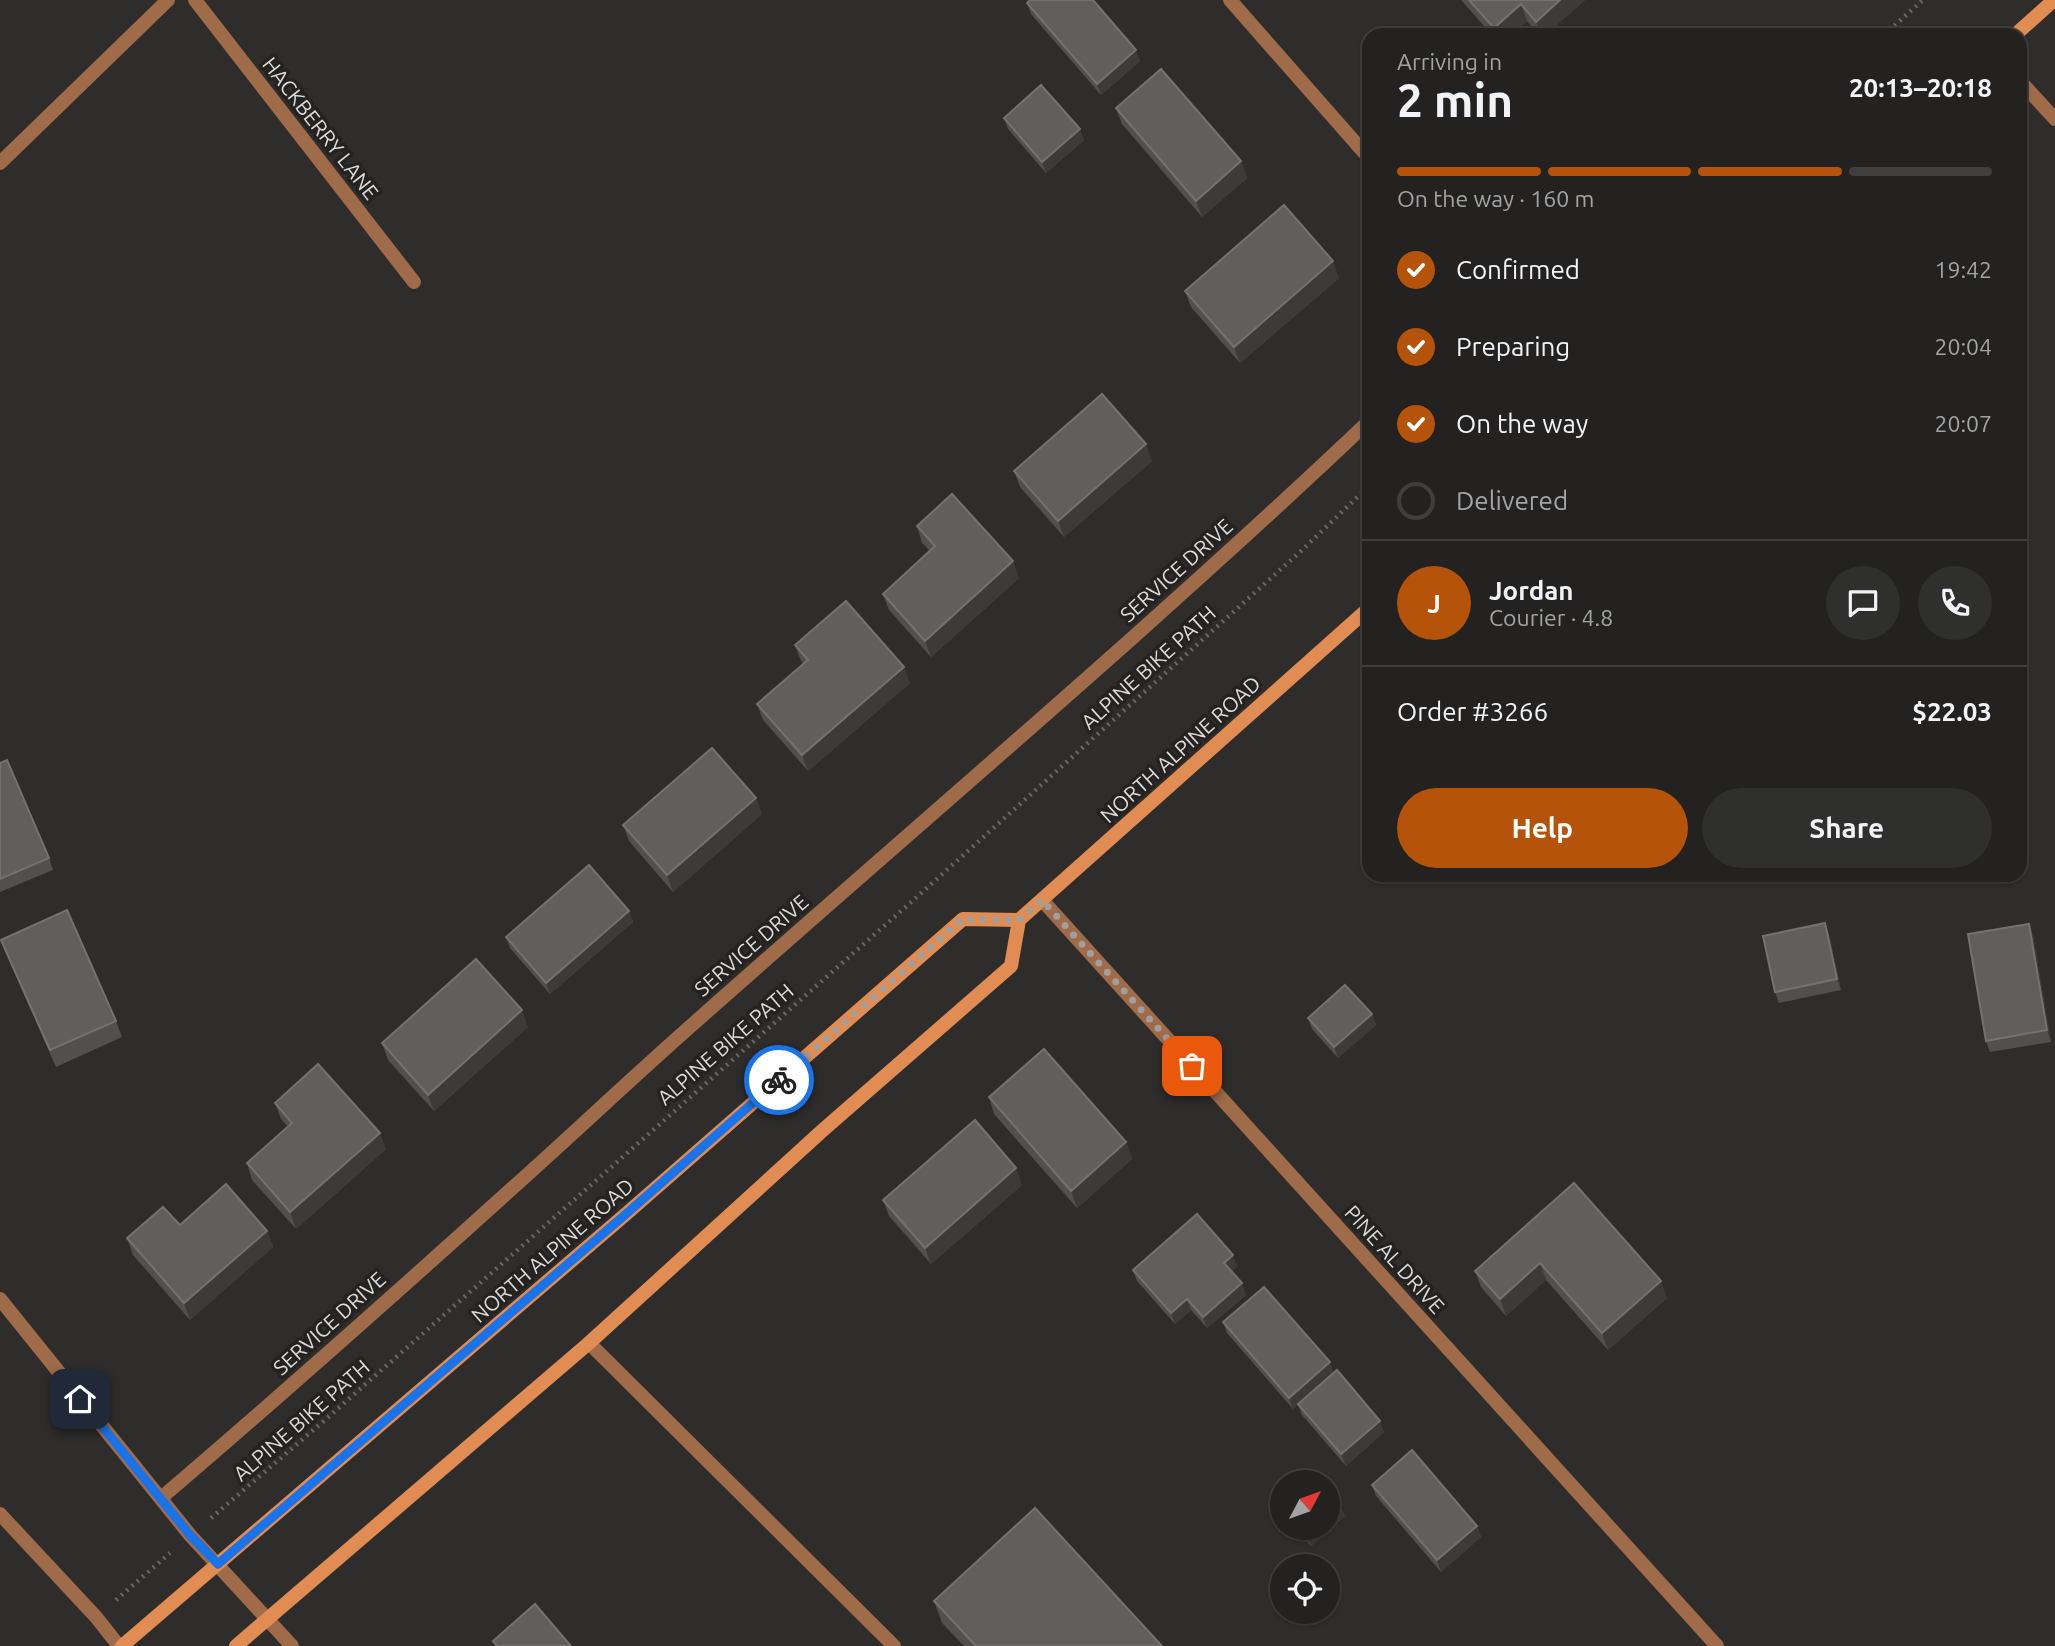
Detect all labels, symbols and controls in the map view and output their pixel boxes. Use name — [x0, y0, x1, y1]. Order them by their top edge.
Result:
text: Arriving in — [1397, 49, 1502, 74]
street label: HACKBERRY LANE — [258, 52, 384, 204]
text: 20:13–20:18 — [1849, 73, 1992, 102]
text: 2 min — [1397, 74, 1513, 126]
text: On the way · 160 m — [1397, 186, 1594, 211]
icon: check — [1397, 251, 1435, 289]
text: Confirmed — [1456, 255, 1580, 284]
text: 19:42 — [1934, 257, 1992, 282]
icon: check — [1397, 328, 1435, 366]
text: Preparing — [1456, 332, 1570, 361]
text: 20:04 — [1934, 334, 1992, 359]
icon: check — [1397, 405, 1435, 443]
text: On the way — [1456, 409, 1588, 438]
text: 20:07 — [1934, 411, 1992, 436]
text: Delivered — [1456, 486, 1568, 515]
street label: SERVICE DRIVE — [1115, 513, 1237, 627]
button: chat — [1826, 566, 1900, 640]
button: phone — [1918, 566, 1992, 640]
text: Jordan — [1489, 576, 1574, 605]
text: J — [1427, 589, 1441, 618]
street label: ALPINE BIKE PATH — [1076, 600, 1220, 734]
text: Courier · 4.8 — [1489, 605, 1613, 630]
street label: NORTH ALPINE ROAD — [1095, 671, 1265, 827]
text: Order #3266 — [1397, 697, 1548, 726]
text: $22.03 — [1912, 697, 1992, 726]
button: Help — [1397, 788, 1688, 868]
button: Share — [1702, 788, 1992, 868]
street label: SERVICE DRIVE — [689, 889, 813, 1001]
street label: ALPINE BIKE PATH — [652, 978, 798, 1110]
pin — [1162, 1036, 1222, 1096]
courier — [744, 1045, 814, 1115]
icon: bag — [1173, 1047, 1211, 1085]
icon: bike — [760, 1061, 798, 1099]
street label: NORTH ALPINE ROAD — [466, 1173, 638, 1327]
street label: PINE AL DRIVE — [1340, 1200, 1450, 1318]
street label: SERVICE DRIVE — [268, 1266, 390, 1380]
street label: ALPINE BIKE PATH — [228, 1354, 374, 1486]
pin — [50, 1369, 110, 1429]
icon: home — [61, 1380, 99, 1418]
north arrow — [1270, 1470, 1340, 1540]
map controls — [1270, 1470, 1340, 1624]
button: locate — [1270, 1554, 1340, 1624]

